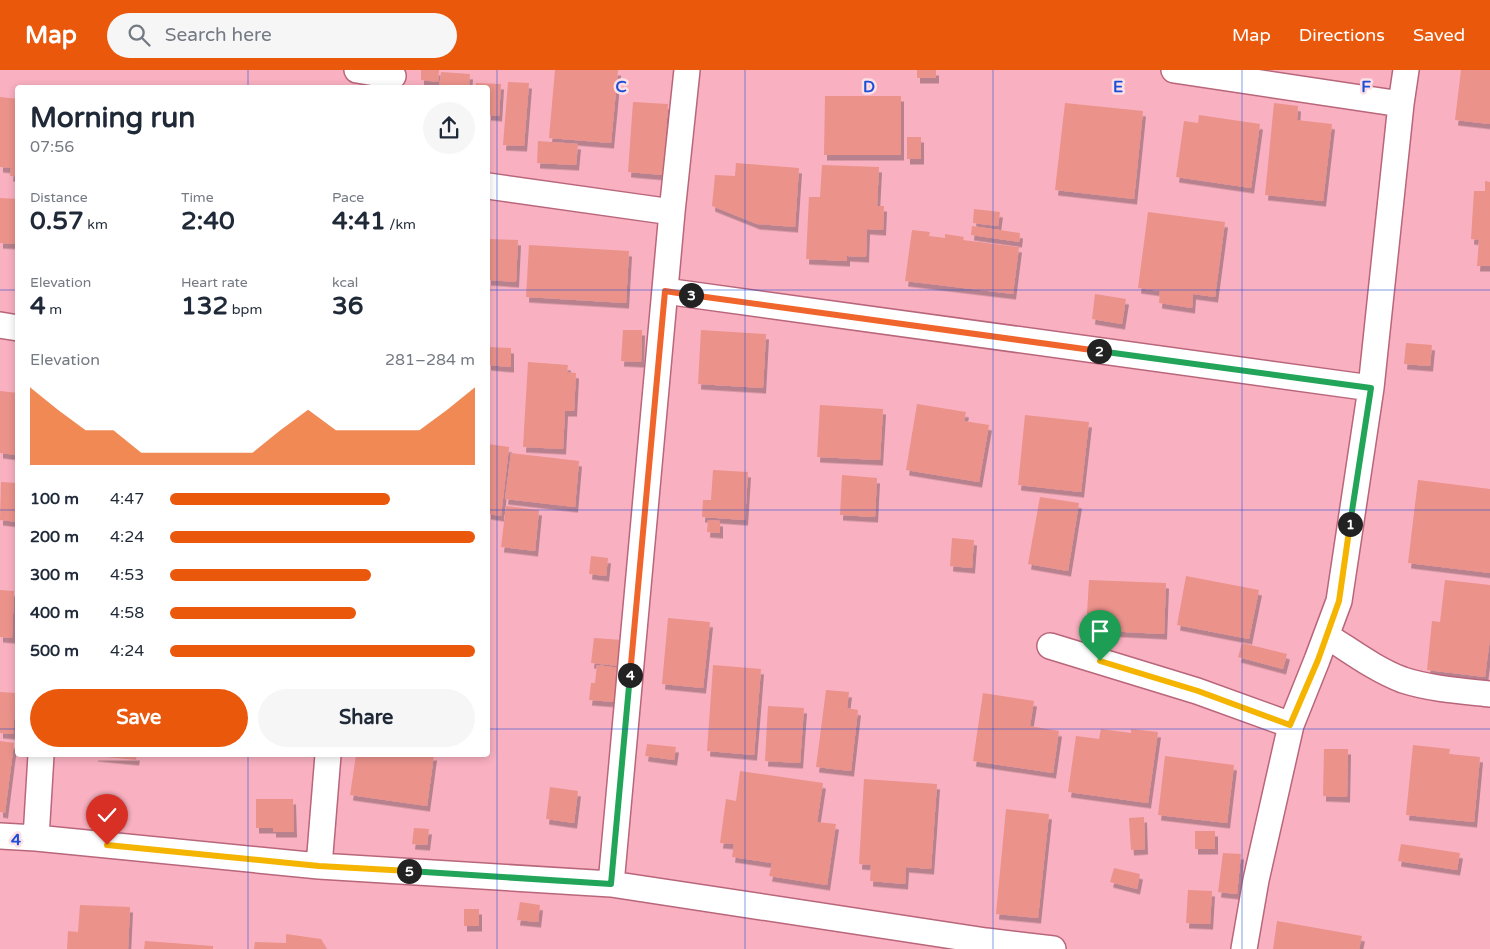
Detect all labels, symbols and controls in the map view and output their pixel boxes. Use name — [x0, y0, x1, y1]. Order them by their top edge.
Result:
search box — [107, 13, 457, 58]
text: Map — [25, 21, 77, 50]
icon: search — [125, 21, 153, 49]
text: Search here — [165, 24, 272, 46]
text: Map — [1232, 24, 1271, 46]
text: Directions — [1299, 24, 1385, 46]
text: Saved — [1413, 24, 1465, 46]
text: C — [615, 77, 627, 97]
text: D — [863, 77, 875, 97]
text: E — [1113, 77, 1123, 97]
text: F — [1361, 77, 1371, 97]
text: Morning run — [30, 101, 195, 135]
button: share — [423, 102, 475, 154]
text: 07:56 — [30, 137, 74, 157]
text: Distance — [30, 189, 88, 206]
text: Time — [181, 189, 214, 206]
text: Pace — [332, 189, 364, 206]
text: 0.57 — [30, 206, 84, 236]
text: 2:40 — [181, 206, 235, 236]
text: 4:41 — [332, 206, 386, 236]
text: km — [84, 216, 108, 233]
text: /km — [386, 216, 416, 233]
text: Elevation — [30, 274, 91, 291]
text: Heart rate — [181, 274, 248, 291]
text: kcal — [332, 274, 358, 291]
pin: 3 — [678, 282, 704, 308]
text: 3 — [687, 287, 696, 304]
text: 4 — [30, 291, 46, 321]
text: 132 — [181, 291, 228, 321]
text: 36 — [332, 291, 363, 321]
text: m — [46, 301, 62, 318]
text: bpm — [228, 301, 262, 318]
pin: 2 — [1086, 338, 1112, 364]
text: 2 — [1095, 343, 1104, 360]
text: Elevation — [30, 350, 100, 370]
text: 281–284 m — [385, 350, 475, 370]
text: 100 m — [30, 489, 79, 509]
text: 4:47 — [110, 489, 144, 509]
pin: 1 — [1338, 512, 1362, 536]
text: 1 — [1346, 516, 1355, 533]
text: 200 m — [30, 527, 79, 547]
text: 4:24 — [110, 527, 144, 547]
text: 300 m — [30, 565, 79, 585]
text: 4:53 — [110, 565, 144, 585]
text: 400 m — [30, 603, 79, 623]
text: 4:58 — [110, 603, 144, 623]
pin — [1079, 610, 1121, 661]
icon: arrive — [1086, 617, 1114, 645]
text: 500 m — [30, 641, 79, 661]
text: 4:24 — [110, 641, 144, 661]
pin: 4 — [618, 662, 642, 688]
text: 4 — [626, 667, 635, 684]
button: Save — [30, 689, 248, 747]
button: Share — [258, 689, 475, 747]
pin — [86, 794, 128, 845]
icon: check — [93, 801, 121, 829]
text: 4 — [11, 830, 21, 850]
pin: 5 — [396, 858, 422, 884]
text: 5 — [405, 863, 414, 880]

